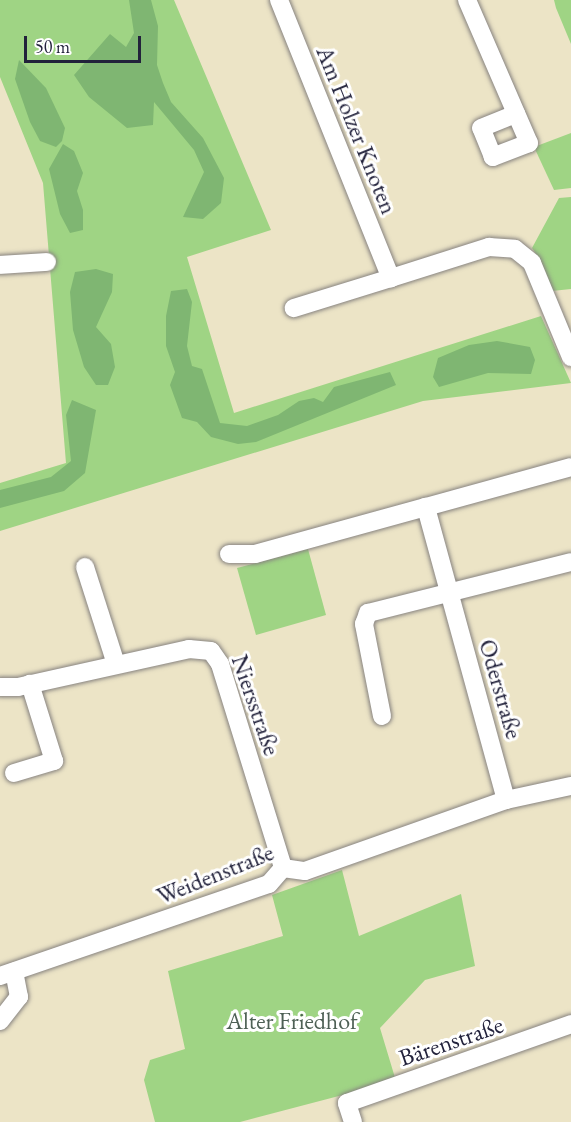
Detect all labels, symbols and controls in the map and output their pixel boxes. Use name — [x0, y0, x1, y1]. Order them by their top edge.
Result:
scale bar — [27, 24, 144, 62]
text: 50 m — [35, 35, 70, 58]
street label: Am Holzer Knoten — [310, 42, 404, 218]
street label: Oderstraße — [473, 636, 529, 742]
street label: Niersstraße — [225, 651, 287, 759]
street label: Weidenstraße — [152, 838, 278, 910]
park label: Alter Friedhof — [226, 1007, 358, 1035]
street label: Bärenstraße — [395, 1010, 507, 1072]

